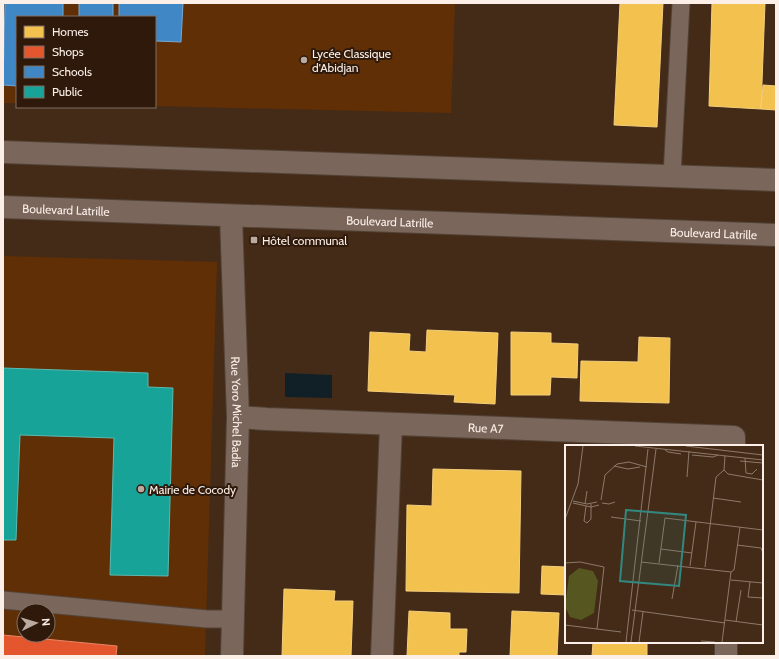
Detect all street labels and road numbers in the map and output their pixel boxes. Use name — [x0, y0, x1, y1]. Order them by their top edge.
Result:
street label: Boulevard Latrille — [22, 200, 110, 218]
street label: Boulevard Latrille — [346, 212, 434, 230]
street label: Boulevard Latrille — [670, 224, 757, 242]
street label: Rue Yoro Michel Badia — [228, 356, 246, 468]
street label: Rue A7 — [468, 419, 504, 436]

